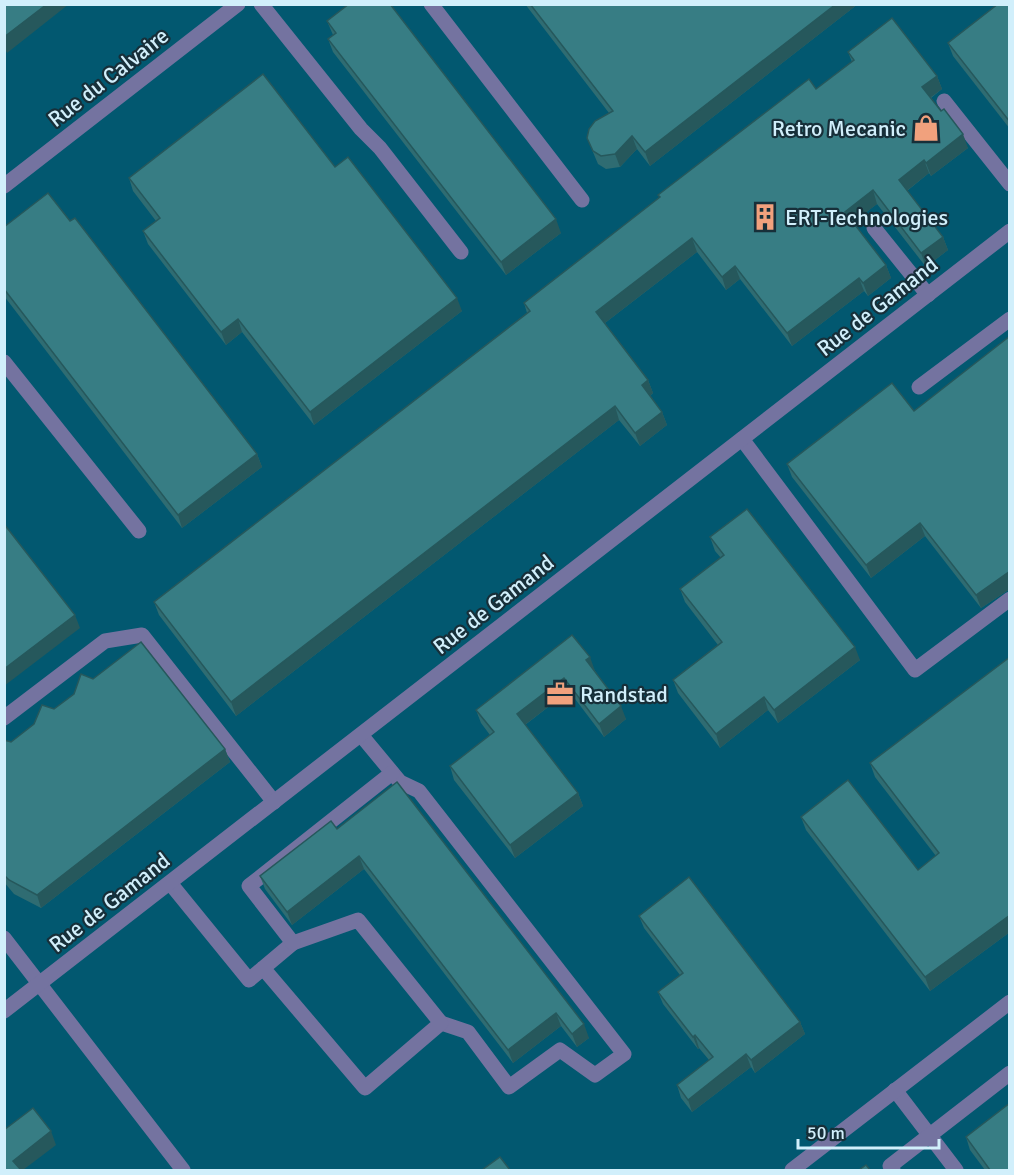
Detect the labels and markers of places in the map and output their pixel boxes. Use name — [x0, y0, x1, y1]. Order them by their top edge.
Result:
shop icon: Retro Mecanic — [911, 113, 941, 143]
place label: Retro Mecanic — [772, 115, 906, 142]
building icon: ERT-Technologies — [750, 202, 780, 232]
place label: ERT-Technologies — [785, 204, 948, 231]
office icon: Randstad — [545, 679, 575, 709]
place label: Randstad — [580, 681, 668, 708]

